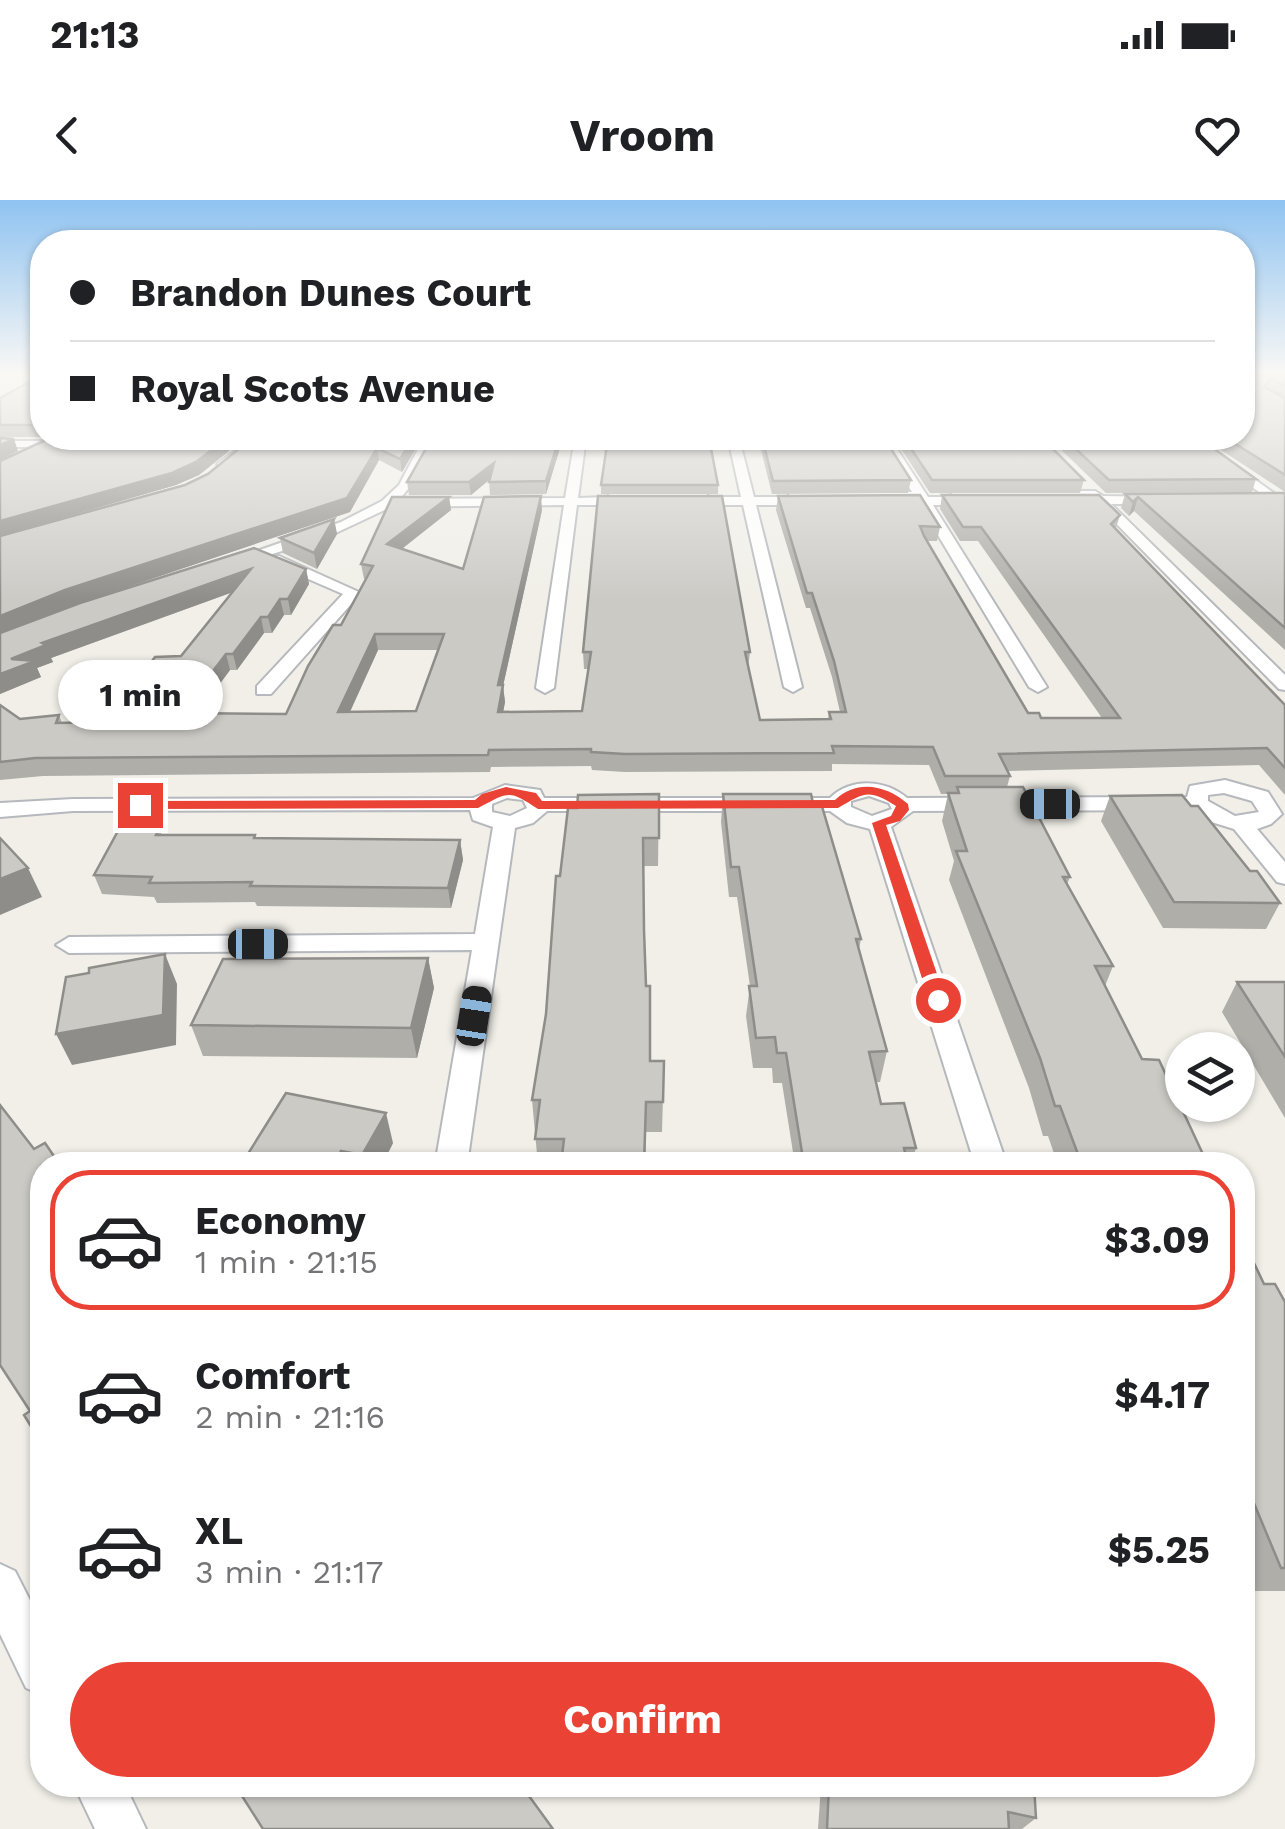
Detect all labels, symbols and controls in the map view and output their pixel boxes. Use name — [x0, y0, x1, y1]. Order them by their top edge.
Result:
text: 21:13 — [50, 13, 139, 57]
icon: back — [40, 108, 95, 163]
icon: heart — [1190, 108, 1245, 163]
text: Vroom — [570, 109, 715, 162]
text: Brandon Dunes Court — [130, 271, 531, 315]
text: Royal Scots Avenue — [130, 367, 495, 411]
callout: 1 min — [58, 660, 222, 730]
text: 1 min — [99, 676, 182, 714]
route end — [118, 783, 163, 828]
car — [1020, 789, 1080, 819]
car — [228, 929, 288, 959]
route start — [916, 978, 961, 1023]
car — [454, 984, 494, 1048]
map controls — [1165, 1032, 1255, 1122]
button: layers — [1165, 1032, 1255, 1122]
icon: car — [75, 1195, 165, 1285]
text: Economy — [195, 1199, 366, 1243]
text: $3.09 — [1105, 1218, 1210, 1262]
text: 1 min · 21:15 — [195, 1243, 378, 1281]
icon: car — [75, 1350, 165, 1440]
text: Comfort — [195, 1354, 350, 1398]
text: $4.17 — [1115, 1373, 1210, 1417]
text: 2 min · 21:16 — [195, 1398, 385, 1436]
icon: car — [75, 1505, 165, 1595]
text: XL — [195, 1509, 243, 1553]
text: $5.25 — [1108, 1528, 1210, 1572]
text: 3 min · 21:17 — [195, 1553, 383, 1591]
button: Confirm — [70, 1662, 1215, 1777]

